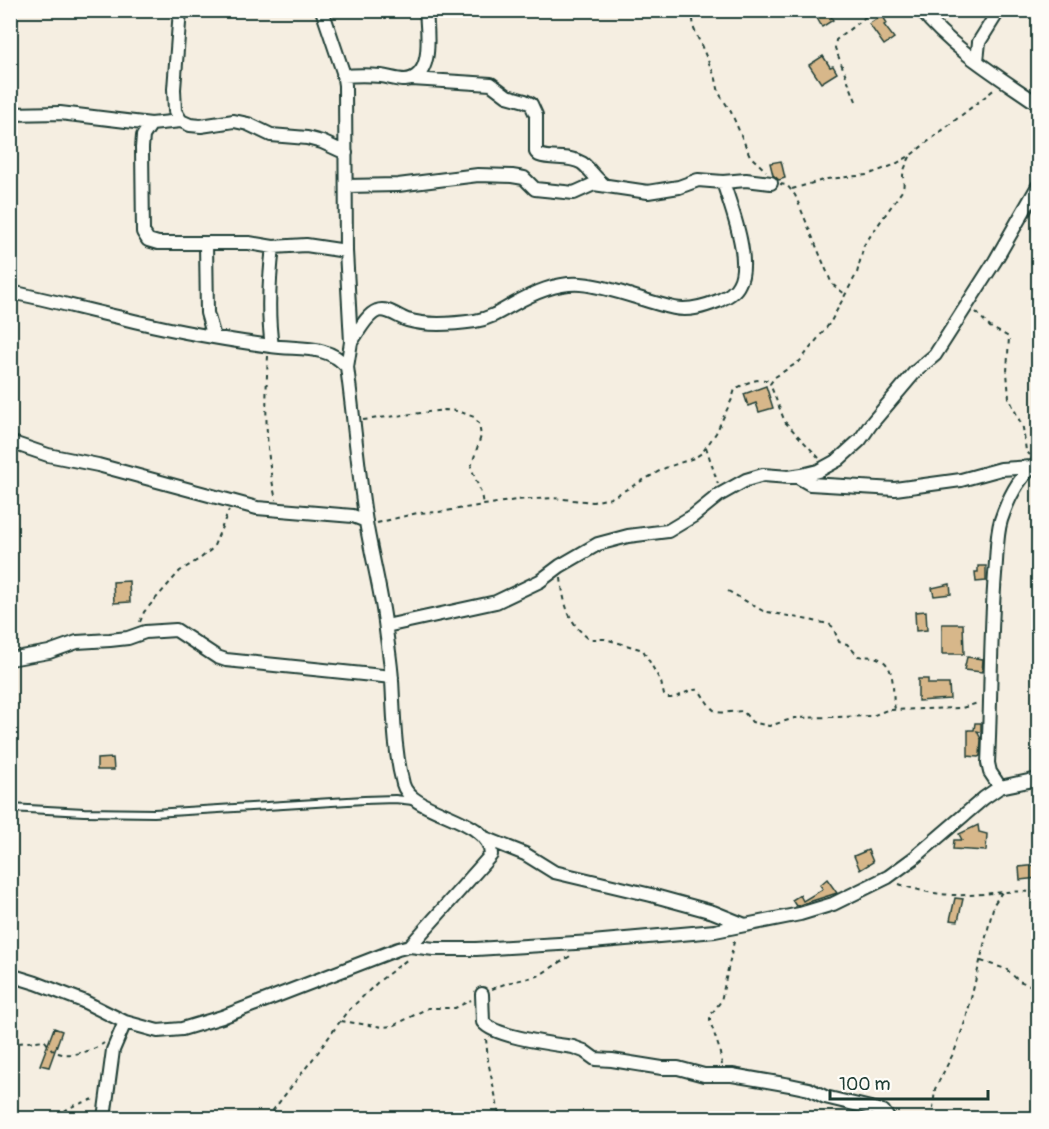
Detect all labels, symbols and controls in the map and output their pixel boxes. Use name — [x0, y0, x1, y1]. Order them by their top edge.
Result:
scale bar — [830, 1063, 988, 1101]
text: 100 m — [839, 1073, 891, 1096]

